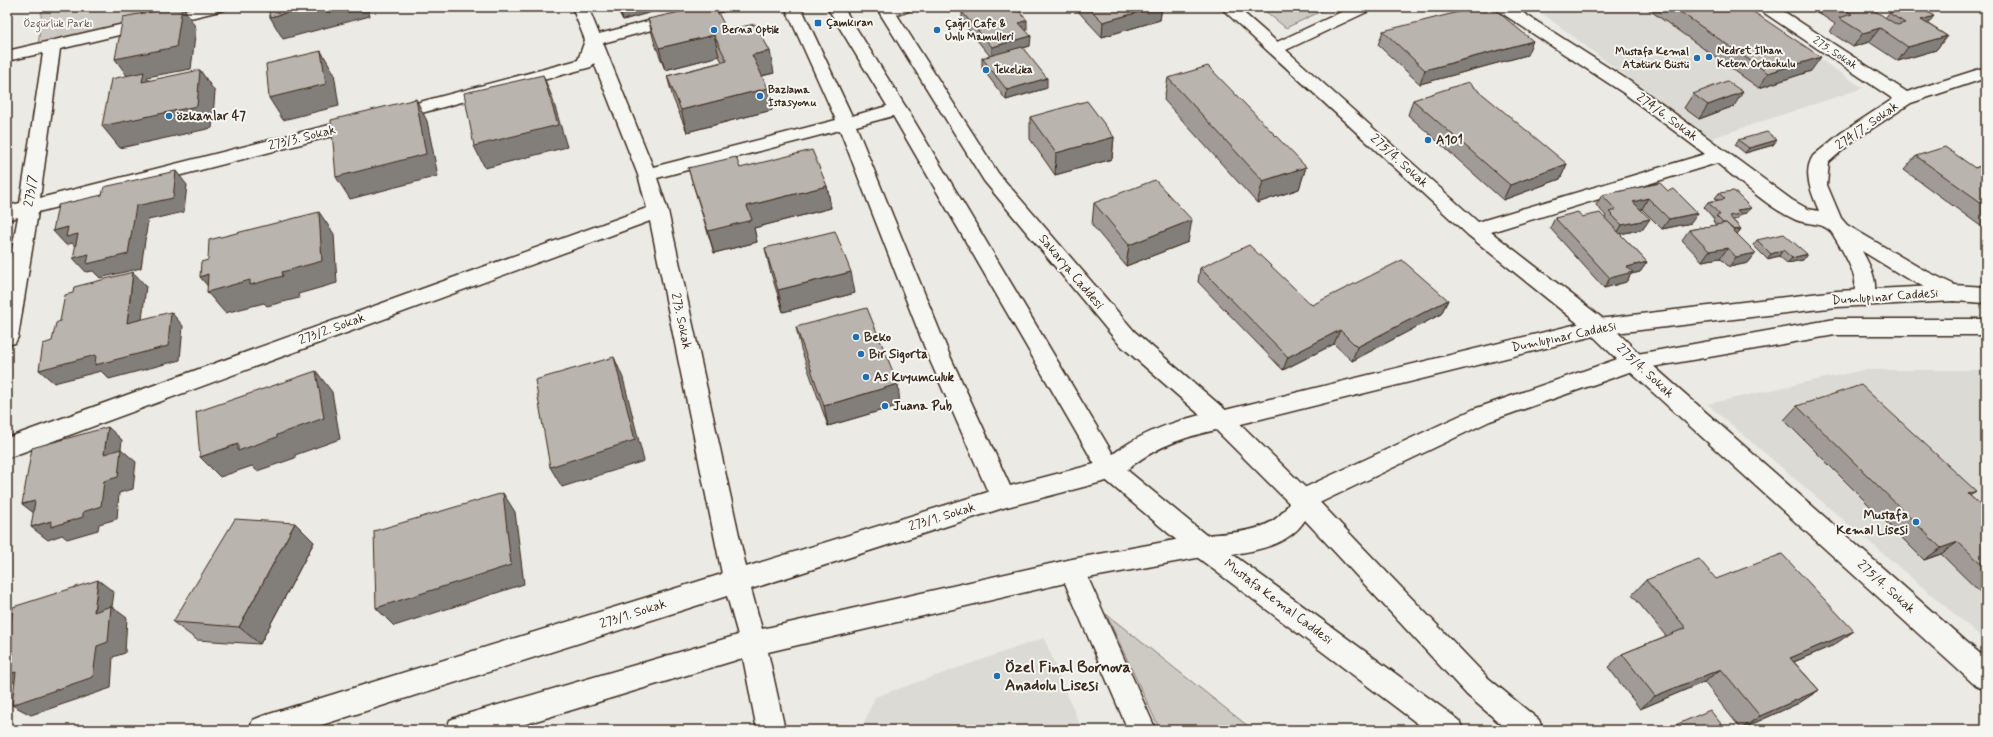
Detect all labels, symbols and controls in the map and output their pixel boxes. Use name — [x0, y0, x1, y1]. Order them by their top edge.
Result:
place label: Çamkıran — [826, 16, 873, 30]
park label: Özgürlük Parkı — [23, 17, 93, 33]
place label: Çağrı Cafe & Unlu Mamulleri — [945, 17, 1014, 44]
marker: Çamkıran — [813, 18, 823, 28]
place label: Berna Optik — [722, 23, 780, 37]
marker: Berna Optik — [709, 25, 719, 35]
marker: Çağrı Cafe & Unlu Mamulleri — [932, 25, 942, 35]
street label: 275. Sokak — [1810, 33, 1860, 73]
place label: Nedret İlhan Keten Ortaokulu — [1717, 44, 1795, 71]
place label: Mustafa Kemal Atatürk Büstü — [1615, 45, 1689, 72]
marker: Nedret İlhan Keten Ortaokulu — [1704, 52, 1714, 62]
marker: Mustafa Kemal Atatürk Büstü — [1692, 53, 1702, 63]
place label: Tekelika — [994, 63, 1033, 77]
marker: Tekelika — [981, 65, 991, 75]
place label: Bazlama İstasyonu — [768, 83, 817, 110]
street label: 274/6. Sokak — [1633, 89, 1702, 145]
marker: Bazlama İstasyonu — [755, 91, 765, 101]
street label: 274/7. Sokak — [1832, 98, 1902, 154]
place label: özkanlar 47 — [176, 108, 246, 125]
marker: özkanlar 47 — [164, 111, 174, 121]
street label: 273/3. Sokak — [267, 121, 338, 155]
street label: 275/4. Sokak — [1366, 130, 1432, 192]
place label: A101 — [1436, 132, 1463, 149]
marker: A101 — [1423, 135, 1433, 145]
street label: 273/7 — [20, 174, 42, 208]
street label: Sakarya Caddesi — [1035, 231, 1107, 313]
street label: Dumlupınar Caddesi — [1831, 285, 1939, 309]
street label: 273. Sokak — [667, 291, 695, 351]
street label: 273/2. Sokak — [297, 309, 368, 349]
street label: Dumlupınar Caddesi — [1510, 318, 1618, 356]
place label: Beko — [864, 329, 892, 346]
marker: Beko — [851, 332, 861, 342]
street label: 275/4. Sokak — [1613, 340, 1678, 402]
place label: Bir Sigorta — [869, 346, 928, 364]
marker: Bir Sigorta — [856, 349, 866, 359]
place label: As Kuyumculuk — [874, 369, 955, 386]
marker: As Kuyumculuk — [861, 372, 871, 382]
place label: Juana Pub — [893, 398, 953, 415]
marker: Juana Pub — [880, 401, 890, 411]
street label: 273/1. Sokak — [907, 499, 978, 535]
place label: Mustafa Kemal Lisesi — [1836, 507, 1908, 539]
marker: Mustafa Kemal Lisesi — [1911, 517, 1921, 527]
street label: Mustafa Kemal Caddesi — [1220, 555, 1336, 649]
street label: 275/4. Sokak — [1853, 556, 1919, 618]
street label: 273/1. Sokak — [598, 595, 669, 633]
place label: Özel Final Bornova Anadolu Lisesi — [1005, 657, 1131, 696]
marker: Özel Final Bornova Anadolu Lisesi — [992, 671, 1002, 681]

